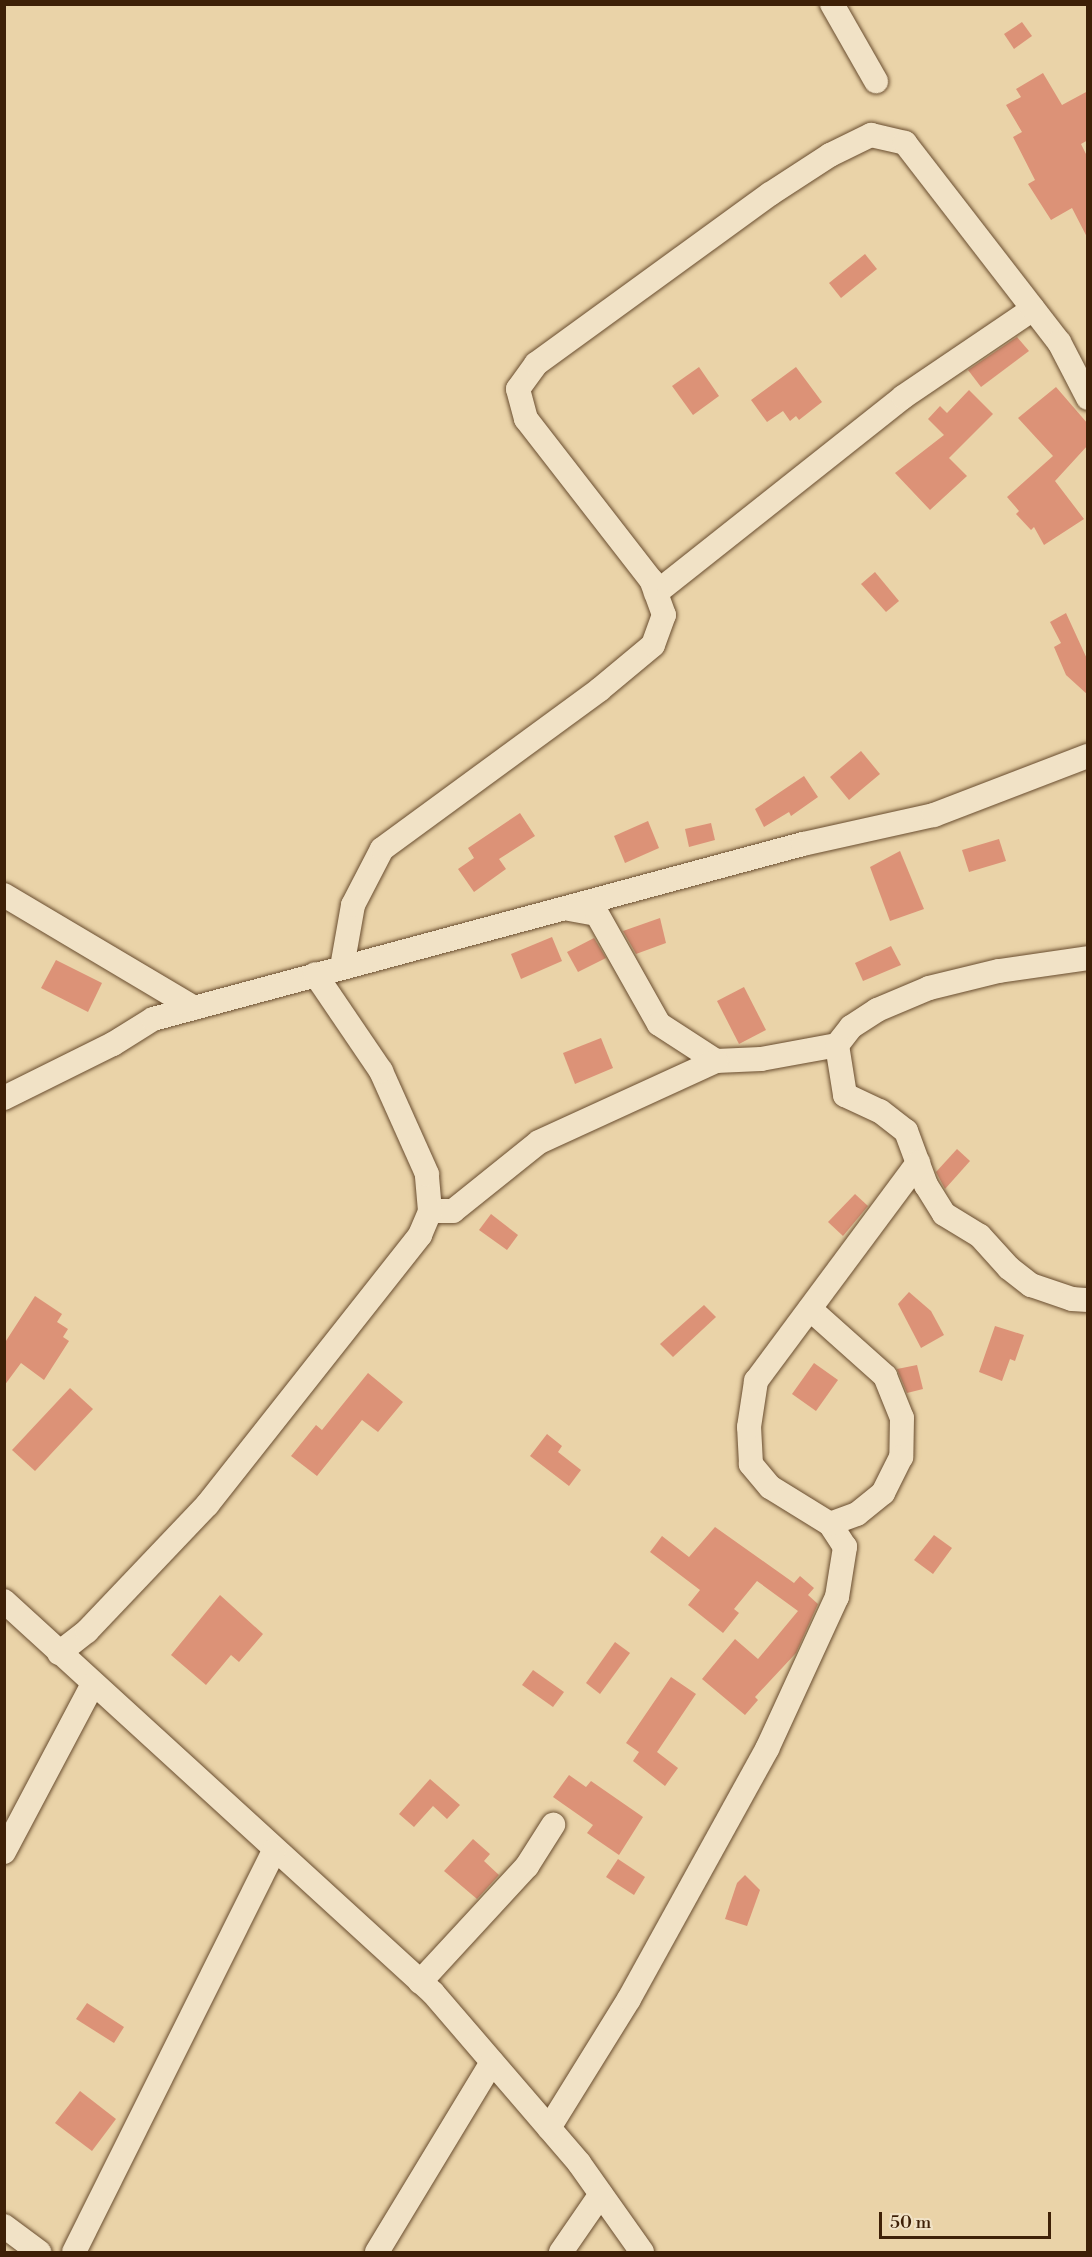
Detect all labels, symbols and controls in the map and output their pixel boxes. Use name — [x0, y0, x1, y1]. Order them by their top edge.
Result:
scale bar — [882, 2200, 1054, 2238]
text: 50 m — [890, 2211, 931, 2234]

